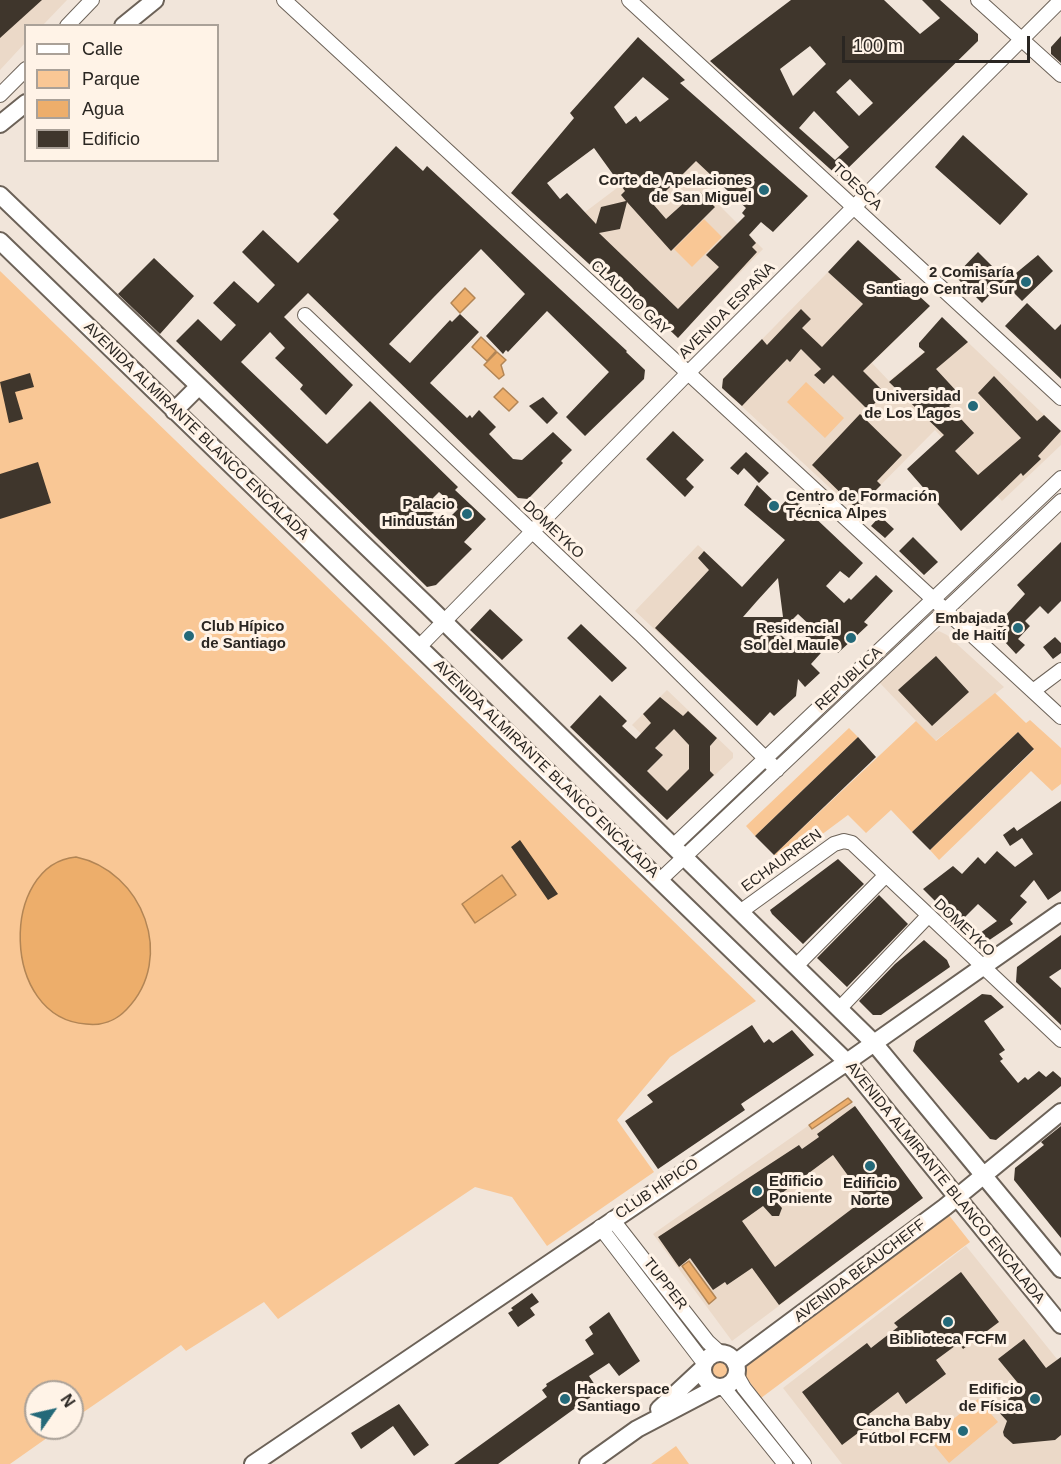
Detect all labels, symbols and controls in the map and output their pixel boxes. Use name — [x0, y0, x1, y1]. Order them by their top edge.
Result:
legend — [24, 24, 219, 162]
scale bar — [845, 24, 1032, 62]
text: 100 m — [853, 36, 903, 56]
text: Calle — [82, 39, 123, 59]
text: Parque — [82, 69, 140, 89]
text: Agua — [82, 99, 124, 119]
text: Edificio — [82, 129, 140, 149]
street label: TOESCA — [828, 159, 886, 215]
place label: Corte de Apelaciones de San Miguel — [599, 172, 752, 207]
marker: Corte de Apelaciones de San Miguel — [757, 183, 771, 197]
street label: CLAUDIO GAY — [587, 257, 673, 339]
street label: AVENIDA ESPAÑA — [675, 259, 779, 363]
place label: 2 Comisaría Santiago Central Sur — [866, 264, 1014, 299]
marker: 2 Comisaría Santiago Central Sur — [1019, 275, 1033, 289]
street label: AVENIDA ALMIRANTE BLANCO ENCALADA — [80, 318, 312, 544]
place label: Universidad de Los Lagos — [864, 388, 961, 423]
marker: Universidad de Los Lagos — [966, 399, 980, 413]
place label: Centro de Formación Técnica Alpes — [786, 488, 937, 523]
place label: Palacio Hindustán — [382, 496, 455, 531]
street label: DOMEYKO — [519, 497, 587, 563]
marker: Centro de Formación Técnica Alpes — [767, 499, 781, 513]
marker: Palacio Hindustán — [460, 507, 474, 521]
place label: Embajada de Haití — [935, 610, 1006, 645]
place label: Club Hípico de Santiago — [201, 618, 286, 653]
place label: Residencial Sol del Maule — [743, 620, 839, 655]
marker: Embajada de Haití — [1011, 621, 1025, 635]
marker: Club Hípico de Santiago — [182, 629, 196, 643]
marker: Residencial Sol del Maule — [844, 631, 858, 645]
street label: REPÚBLICA — [812, 643, 886, 715]
street label: AVENIDA ALMIRANTE BLANCO ENCALADA — [430, 656, 662, 882]
street label: ECHAURREN — [738, 826, 826, 896]
street label: DOMEYKO — [930, 895, 998, 961]
street label: AVENIDA ALMIRANTE BLANCO ENCALADA — [842, 1059, 1048, 1307]
street label: CLUB HÍPICO — [612, 1155, 702, 1223]
marker: Edificio Norte — [863, 1159, 877, 1173]
place label: Edificio Poniente — [769, 1173, 832, 1208]
place label: Edificio Norte — [843, 1175, 897, 1210]
marker: Edificio Poniente — [750, 1184, 764, 1198]
street label: AVENIDA BEAUCHEFF — [791, 1216, 929, 1326]
street label: TUPPER — [639, 1254, 691, 1314]
marker: Biblioteca FCFM — [941, 1315, 955, 1329]
place label: Biblioteca FCFM — [889, 1331, 1007, 1349]
north arrow — [24, 1380, 84, 1440]
place label: Hackerspace Santiago — [577, 1381, 670, 1416]
place label: Edificio de Física — [959, 1381, 1023, 1416]
text: N — [57, 1391, 78, 1410]
marker: Hackerspace Santiago — [558, 1392, 572, 1406]
marker: Edificio de Física — [1028, 1392, 1042, 1406]
place label: Cancha Baby Fútbol FCFM — [856, 1413, 951, 1448]
marker: Cancha Baby Fútbol FCFM — [956, 1424, 970, 1438]

